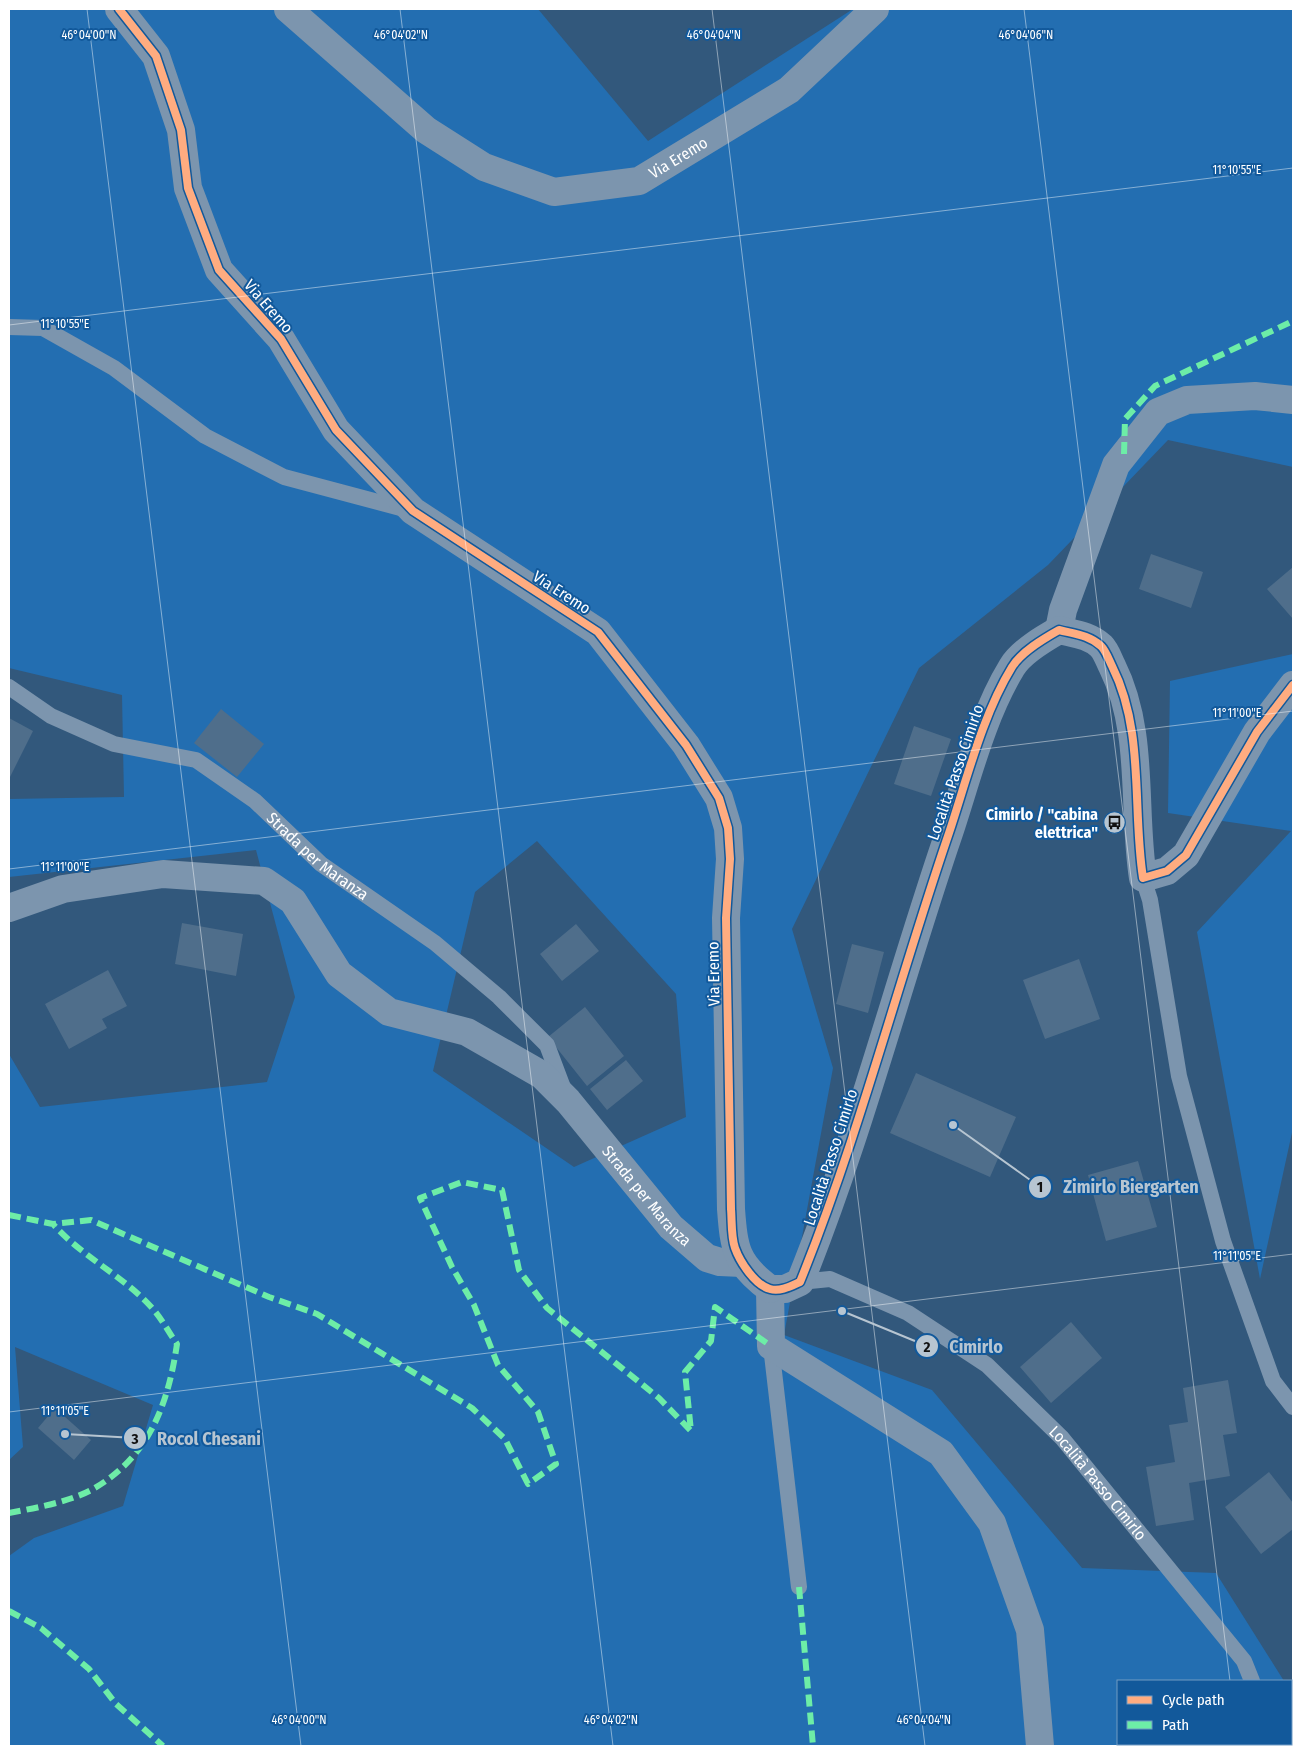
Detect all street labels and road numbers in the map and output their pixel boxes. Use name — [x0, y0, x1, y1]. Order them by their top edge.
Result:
street label: Via Eremo — [646, 133, 711, 183]
street label: Via Eremo — [240, 276, 297, 337]
street label: Via Eremo — [529, 567, 594, 618]
street label: Località Passo Cimirlo — [923, 702, 988, 842]
street label: Strada per Maranza — [263, 808, 372, 904]
street label: Via Eremo — [703, 941, 724, 1007]
street label: Località Passo Cimirlo — [799, 1087, 861, 1228]
street label: Strada per Maranza — [598, 1142, 695, 1250]
street label: Località Passo Cimirlo — [1045, 1422, 1150, 1544]

